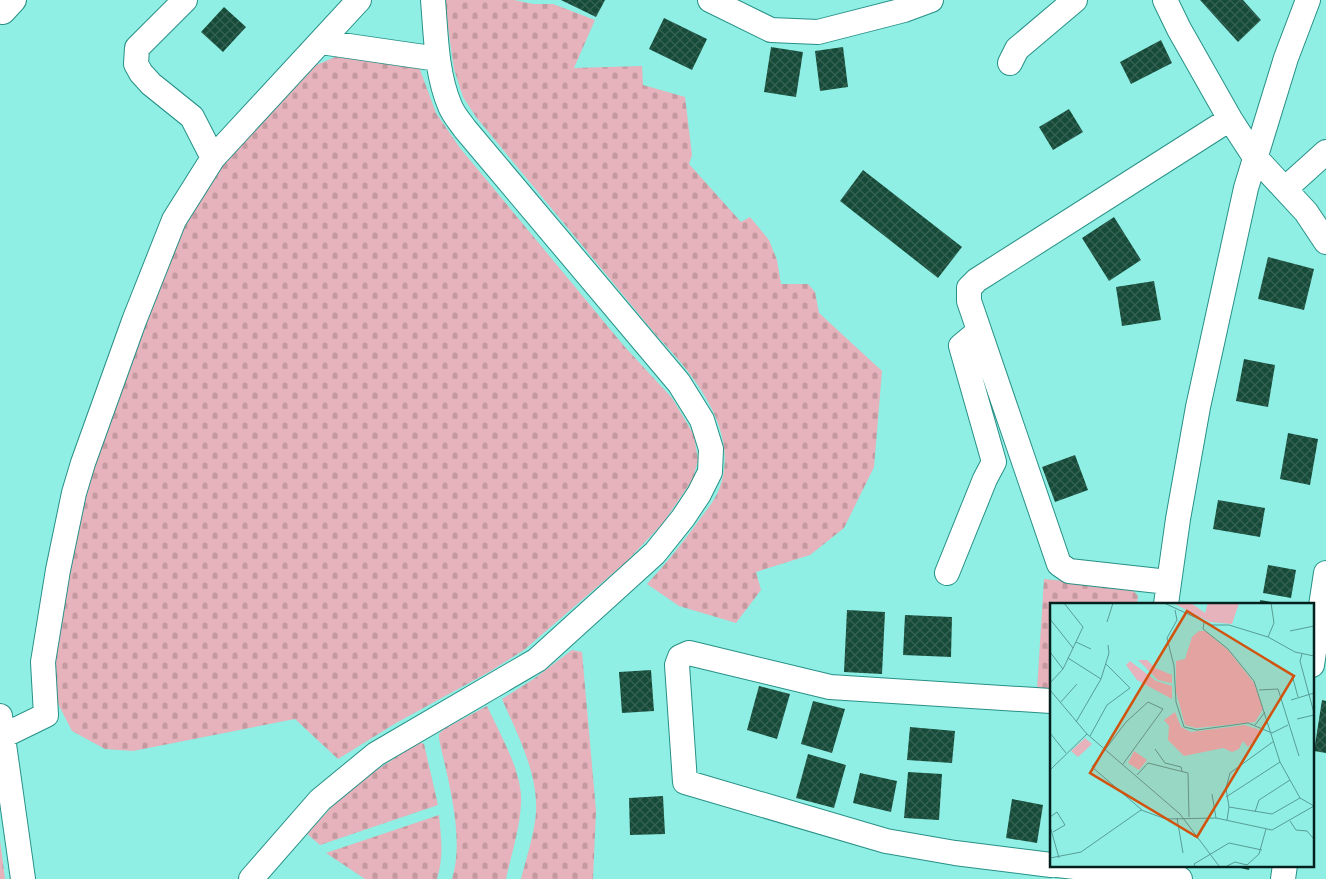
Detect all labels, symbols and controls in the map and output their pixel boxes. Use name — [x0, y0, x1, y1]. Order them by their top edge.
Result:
inset map — [1050, 603, 1314, 866]

